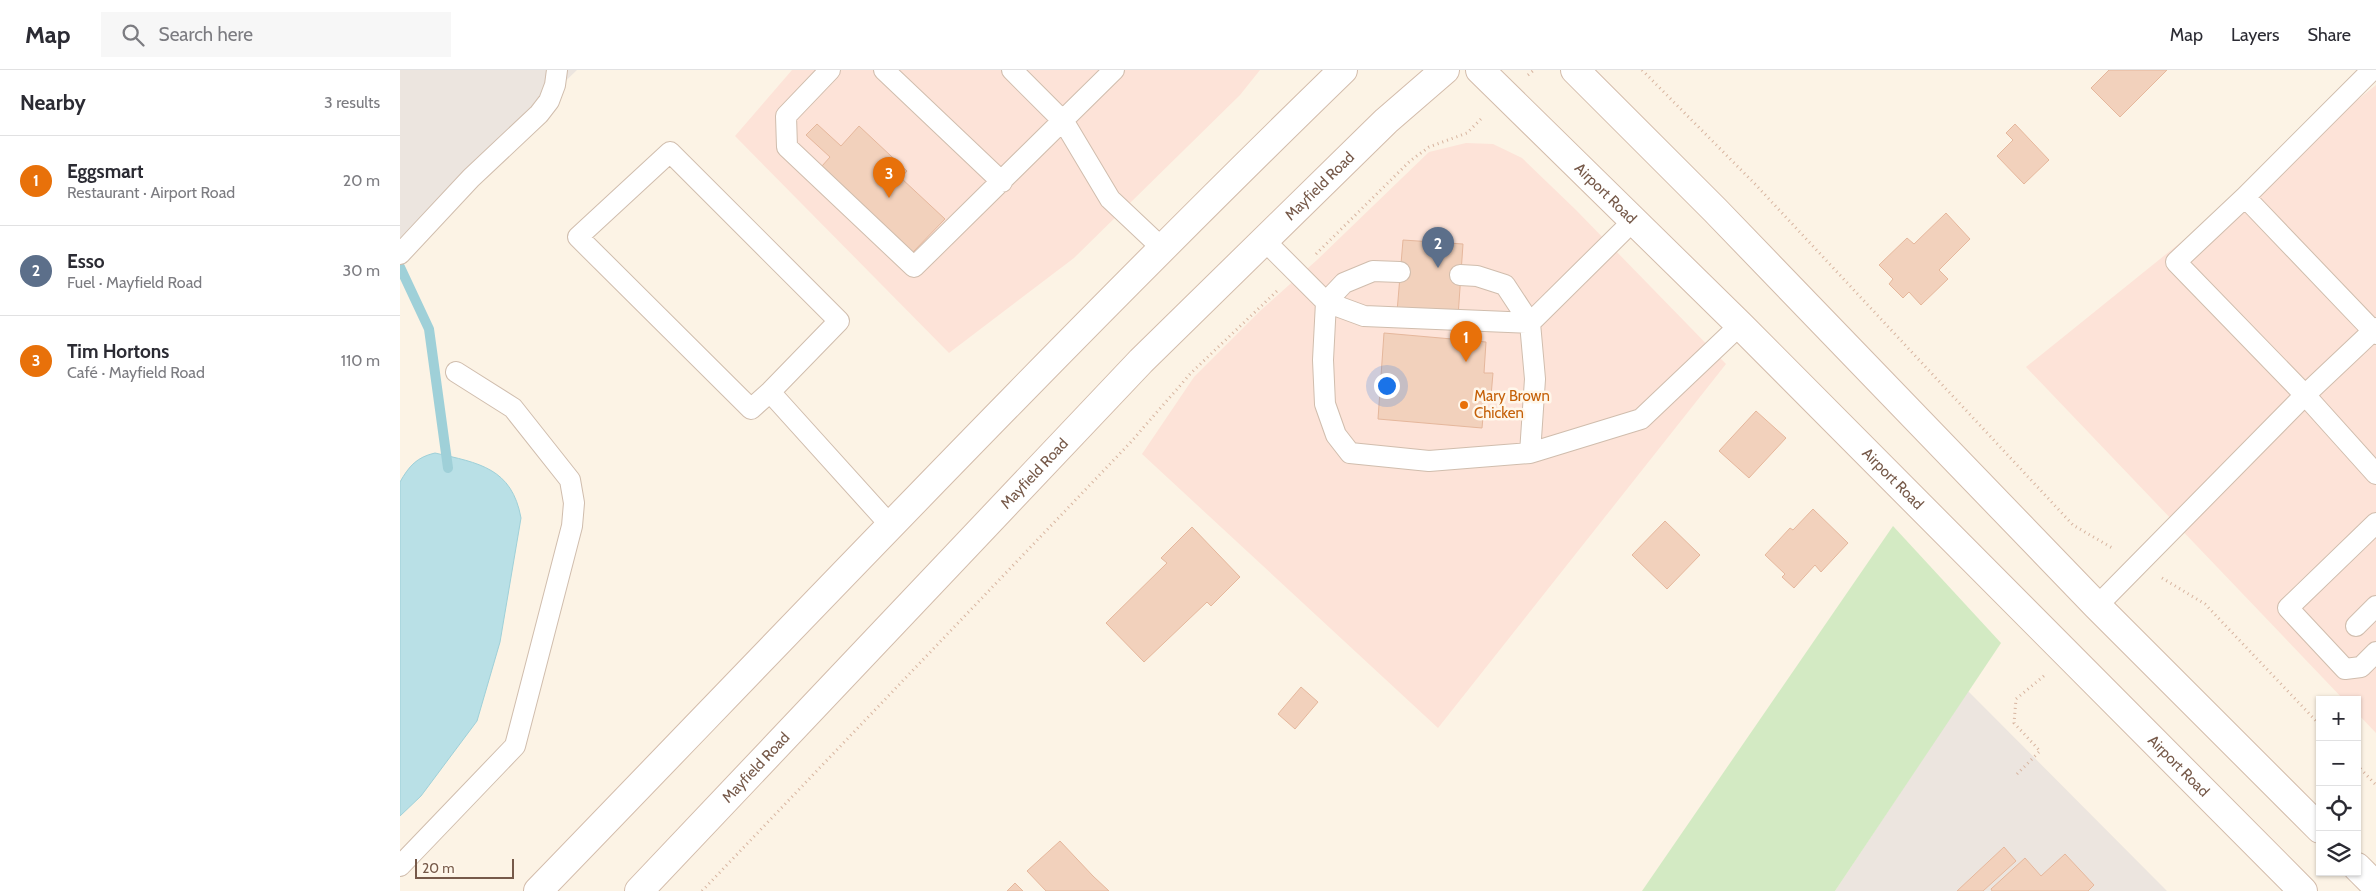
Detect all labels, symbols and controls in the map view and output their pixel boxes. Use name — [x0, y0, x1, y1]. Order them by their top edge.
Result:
search box — [101, 12, 451, 57]
text: Map — [25, 20, 71, 49]
icon: search — [119, 21, 147, 49]
text: Search here — [159, 23, 253, 46]
text: Map — [2170, 24, 2203, 46]
text: Layers — [2231, 24, 2280, 46]
text: Share — [2308, 24, 2351, 46]
text: Nearby — [20, 90, 86, 115]
text: 3 results — [324, 93, 380, 112]
street label: Mayfield Road — [1281, 148, 1358, 224]
pin: 3 — [873, 157, 905, 198]
street label: Airport Road — [1571, 159, 1640, 228]
text: Eggsmart — [67, 160, 143, 183]
text: 1 — [33, 171, 39, 190]
text: 20 m — [343, 171, 380, 190]
text: Restaurant · Airport Road — [67, 183, 235, 202]
pin: 2 — [1422, 227, 1454, 268]
text: Esso — [67, 250, 105, 273]
text: 2 — [32, 261, 40, 280]
text: 30 m — [343, 261, 380, 280]
text: Fuel · Mayfield Road — [67, 273, 202, 292]
pin: 1 — [1450, 321, 1482, 362]
text: Tim Hortons — [67, 340, 169, 363]
text: 3 — [32, 351, 40, 370]
text: 110 m — [341, 351, 380, 370]
text: Café · Mayfield Road — [67, 363, 205, 382]
your location — [1374, 373, 1400, 399]
place label: Mary Brown Chicken — [1474, 387, 1550, 422]
marker: Mary Brown Chicken — [1458, 399, 1470, 411]
street label: Mayfield Road — [997, 435, 1072, 512]
street label: Airport Road — [1858, 444, 1927, 513]
map controls — [2316, 696, 2361, 876]
button: + — [2316, 696, 2361, 741]
street label: Mayfield Road — [718, 729, 793, 806]
street label: Airport Road — [2144, 731, 2213, 800]
button: − — [2316, 741, 2361, 786]
button: locate — [2316, 786, 2361, 831]
button: layers — [2316, 831, 2361, 876]
scale bar — [415, 856, 514, 879]
text: 20 m — [422, 859, 455, 877]

